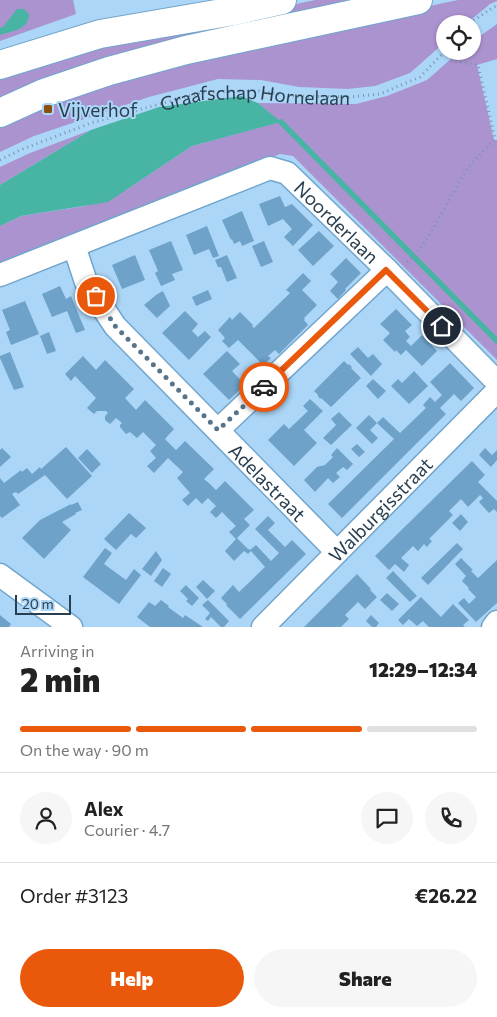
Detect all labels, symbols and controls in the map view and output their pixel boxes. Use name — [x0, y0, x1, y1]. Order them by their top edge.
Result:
map controls — [436, 15, 481, 60]
button: locate — [436, 15, 481, 60]
street label: Graafschap Hornelaan — [157, 79, 350, 115]
place label: Vijverhof — [58, 98, 138, 121]
marker: Vijverhof — [42, 103, 54, 115]
street label: Noorderlaan — [290, 176, 384, 268]
pin — [75, 275, 117, 317]
icon: bag — [82, 282, 110, 310]
pin — [421, 305, 463, 347]
icon: home — [428, 312, 456, 340]
courier — [239, 362, 289, 412]
icon: car — [250, 373, 278, 401]
street label: Adelastraat — [225, 438, 311, 526]
street label: Walburgisstraat — [323, 452, 437, 566]
scale bar — [15, 592, 71, 615]
text: 20 m — [22, 595, 54, 612]
text: Arriving in — [20, 641, 94, 660]
text: 12:29–12:34 — [369, 658, 477, 681]
text: 2 min — [20, 659, 100, 699]
text: On the way · 90 m — [20, 740, 149, 759]
button: person — [20, 792, 72, 844]
button: chat — [361, 792, 413, 844]
button: phone — [425, 792, 477, 844]
text: Alex — [84, 797, 124, 820]
text: Courier · 4.7 — [84, 820, 170, 839]
text: Order #3123 — [20, 884, 128, 907]
text: €26.22 — [415, 884, 477, 907]
button: Help — [20, 949, 244, 1007]
button: Share — [254, 949, 477, 1007]

